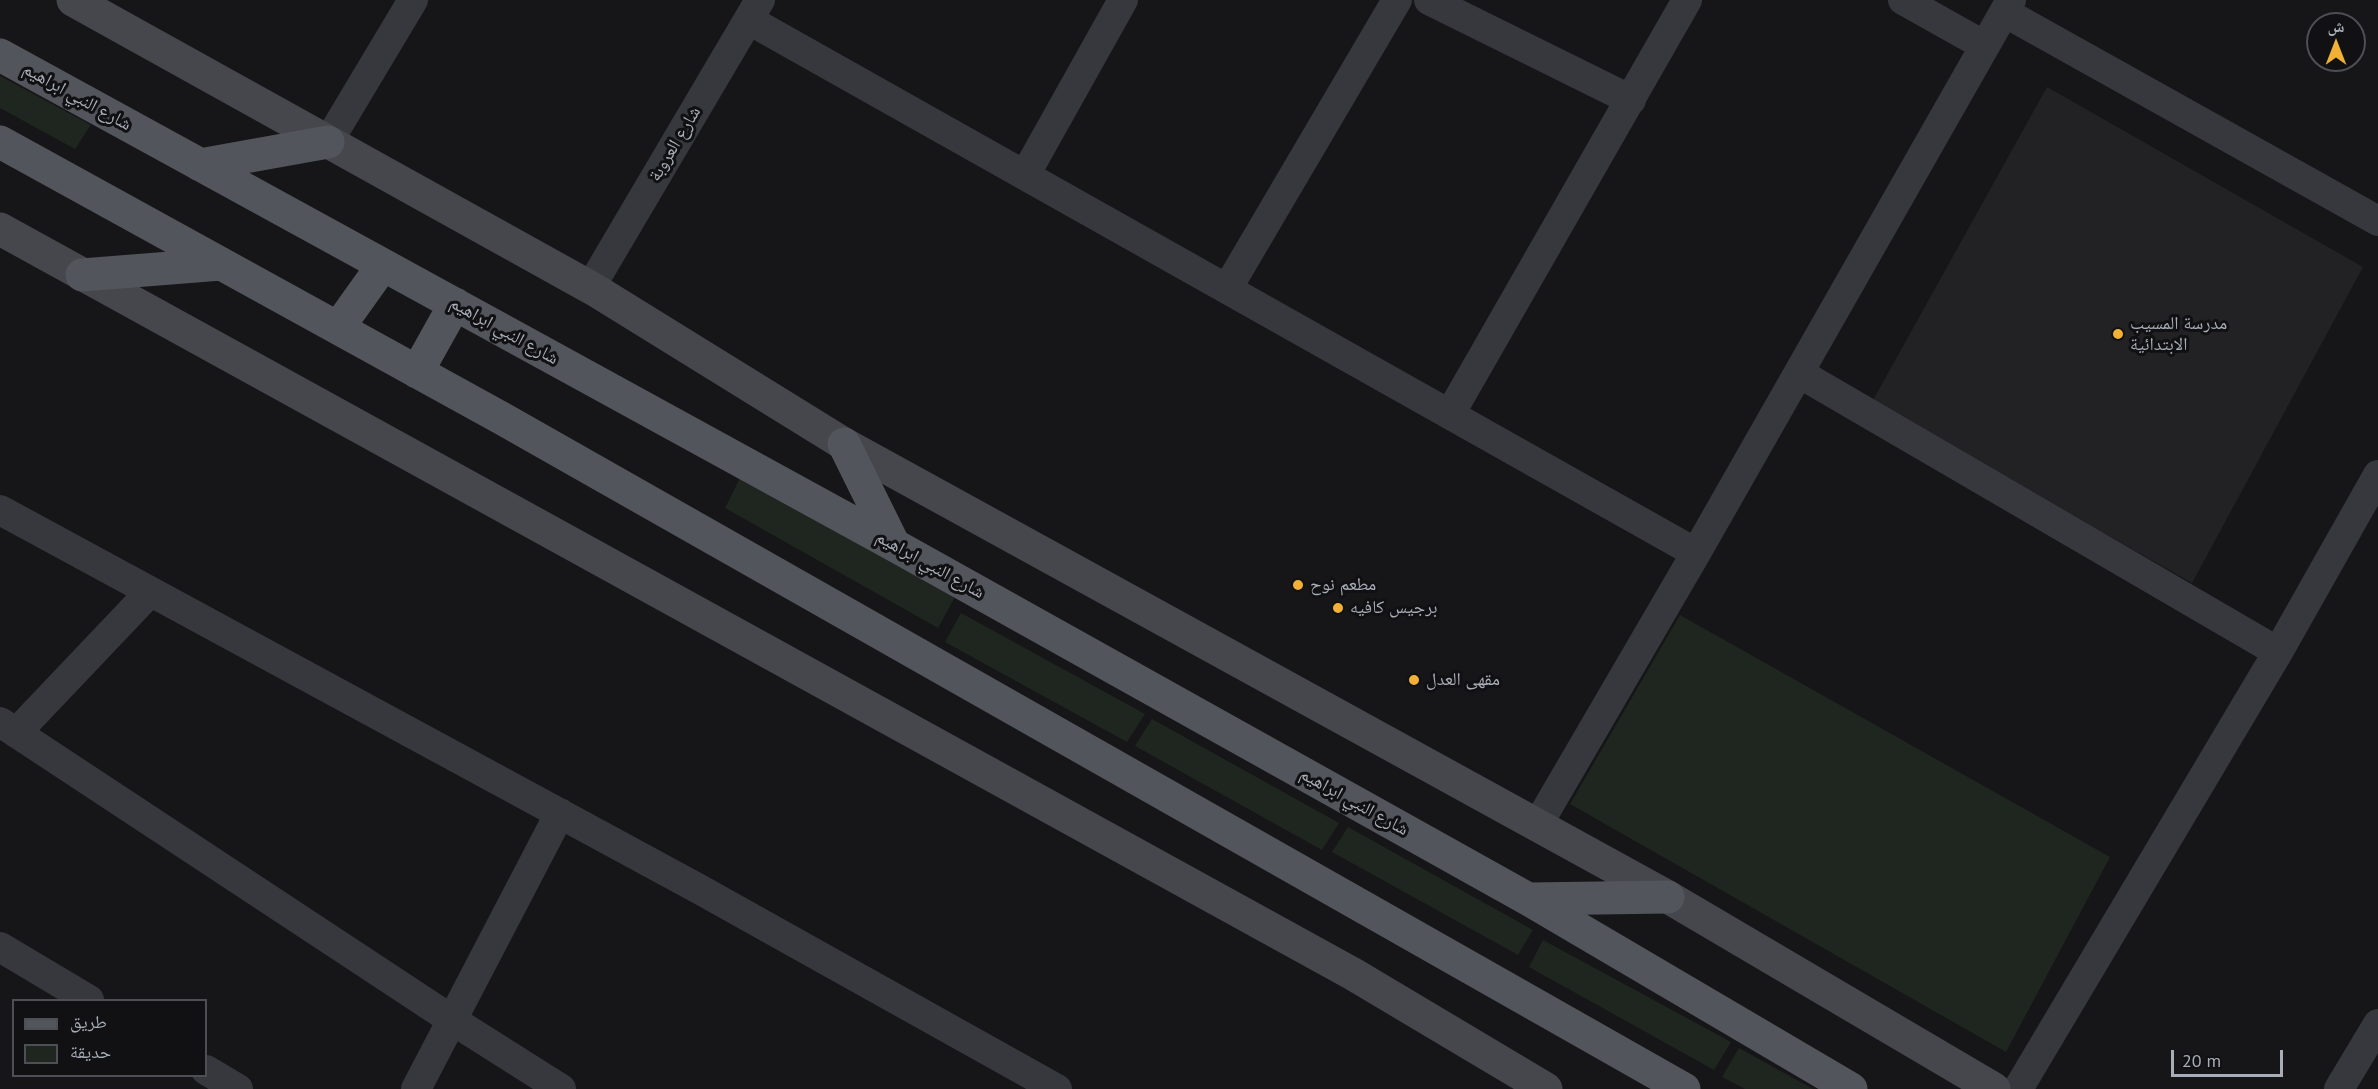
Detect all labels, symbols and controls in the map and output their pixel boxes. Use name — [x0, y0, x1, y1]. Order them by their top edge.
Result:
north arrow — [2306, 12, 2366, 72]
text: ش — [2328, 16, 2344, 36]
street label: شارع النبي ابراهيم — [19, 58, 135, 136]
street label: شارع العروبة — [644, 103, 706, 185]
street label: شارع النبي ابراهيم — [446, 292, 562, 370]
place label: مدرسة المسيب الابتدائية — [2130, 313, 2227, 356]
marker: مدرسة المسيب الابتدائية — [2111, 327, 2125, 341]
street label: شارع النبي ابراهيم — [872, 526, 988, 604]
place label: مطعم نوح — [1310, 574, 1376, 596]
marker: مطعم نوح — [1291, 578, 1305, 592]
place label: برجيس كافيه — [1350, 597, 1437, 619]
marker: برجيس كافيه — [1331, 601, 1345, 615]
place label: مقهى العدل — [1426, 669, 1500, 691]
marker: مقهى العدل — [1407, 673, 1421, 687]
street label: شارع النبي ابراهيم — [1296, 763, 1412, 841]
legend — [12, 999, 207, 1077]
text: طريق — [70, 1010, 107, 1033]
scale bar — [2174, 1038, 2286, 1076]
text: حديقة — [70, 1040, 111, 1063]
text: 20 m — [2182, 1049, 2221, 1072]

